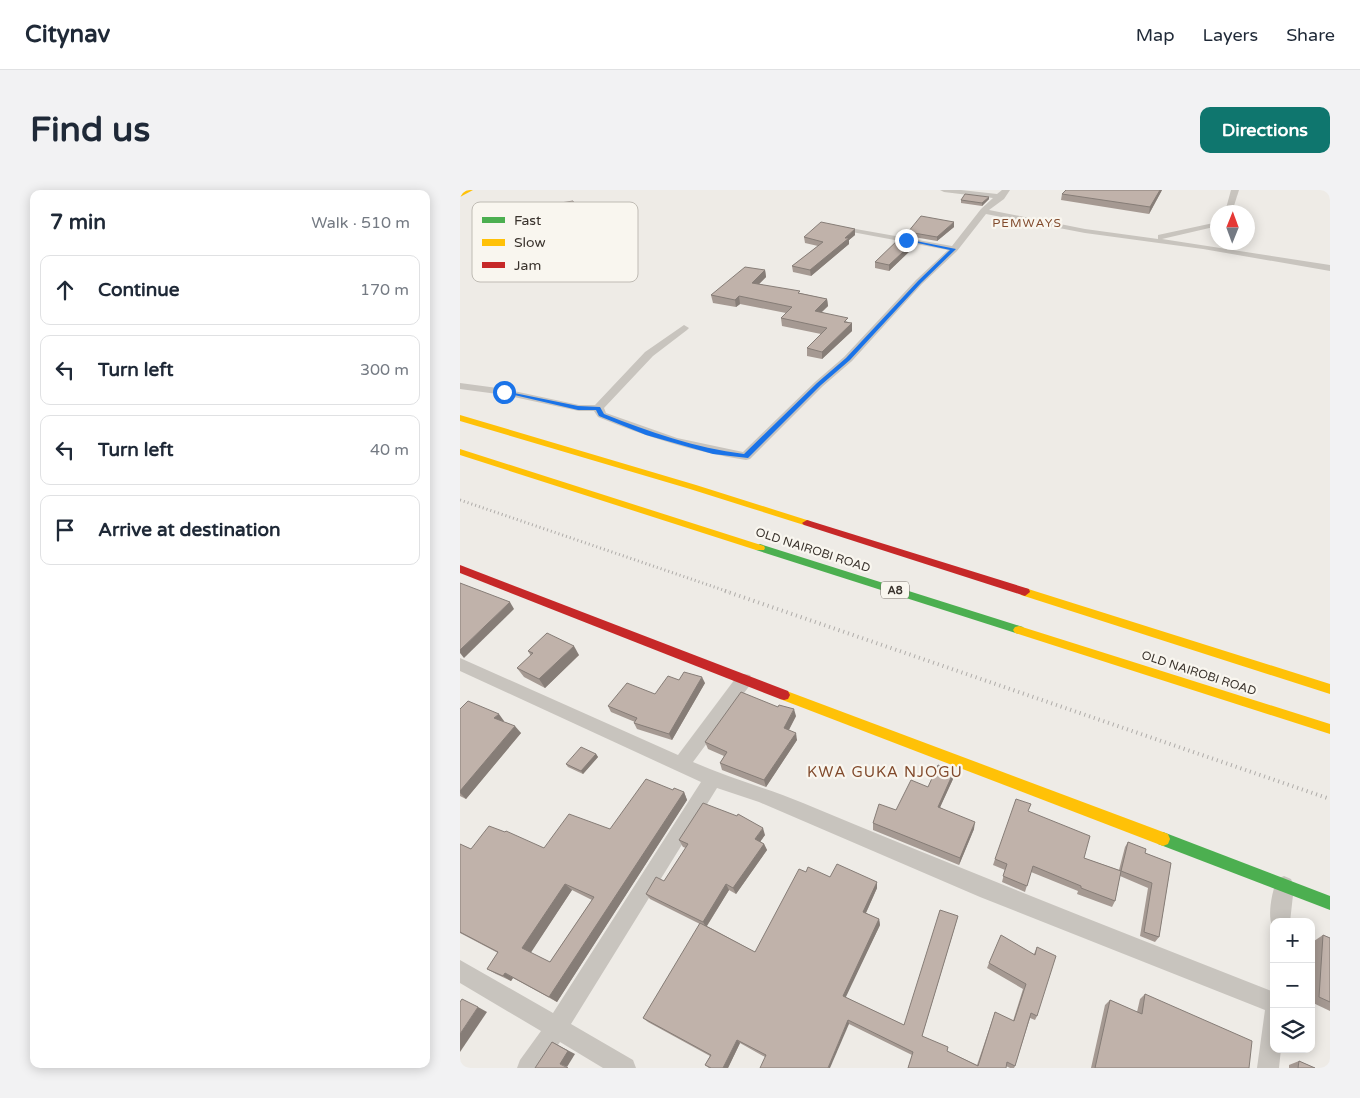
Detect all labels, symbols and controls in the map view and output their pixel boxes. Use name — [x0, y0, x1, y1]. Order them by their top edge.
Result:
text: Citynav — [25, 20, 110, 49]
text: Map — [1136, 24, 1175, 46]
text: Layers — [1203, 24, 1258, 46]
text: Share — [1286, 24, 1335, 46]
button: Directions — [1200, 107, 1330, 153]
text: Find us — [30, 109, 150, 151]
legend — [472, 202, 638, 282]
north arrow — [1210, 205, 1255, 250]
text: 7 min — [50, 210, 106, 235]
text: Fast — [514, 212, 542, 229]
text: Walk · 510 m — [311, 213, 410, 233]
district label: PEMWAYS — [992, 216, 1062, 230]
route end — [895, 229, 918, 252]
text: Slow — [514, 234, 546, 251]
text: Jam — [514, 257, 541, 274]
icon: ahead — [51, 276, 79, 304]
text: Continue — [98, 279, 180, 301]
text: 170 m — [360, 280, 409, 300]
icon: left — [51, 356, 79, 384]
text: Turn left — [98, 359, 174, 381]
text: 300 m — [360, 360, 409, 380]
route start — [493, 381, 516, 404]
icon: left — [51, 436, 79, 464]
text: Turn left — [98, 439, 174, 461]
text: 40 m — [370, 440, 409, 460]
icon: arrive — [51, 516, 79, 544]
text: Arrive at destination — [98, 519, 281, 541]
street label: OLD NAIROBI ROAD — [754, 525, 872, 575]
road number: A8 — [881, 582, 909, 598]
street label: OLD NAIROBI ROAD — [1140, 648, 1258, 698]
district label: KWA GUKA NJOGU — [807, 763, 963, 781]
map controls — [1270, 918, 1315, 1053]
button: + — [1270, 918, 1315, 963]
button: − — [1270, 963, 1315, 1008]
button: layers — [1270, 1008, 1315, 1053]

